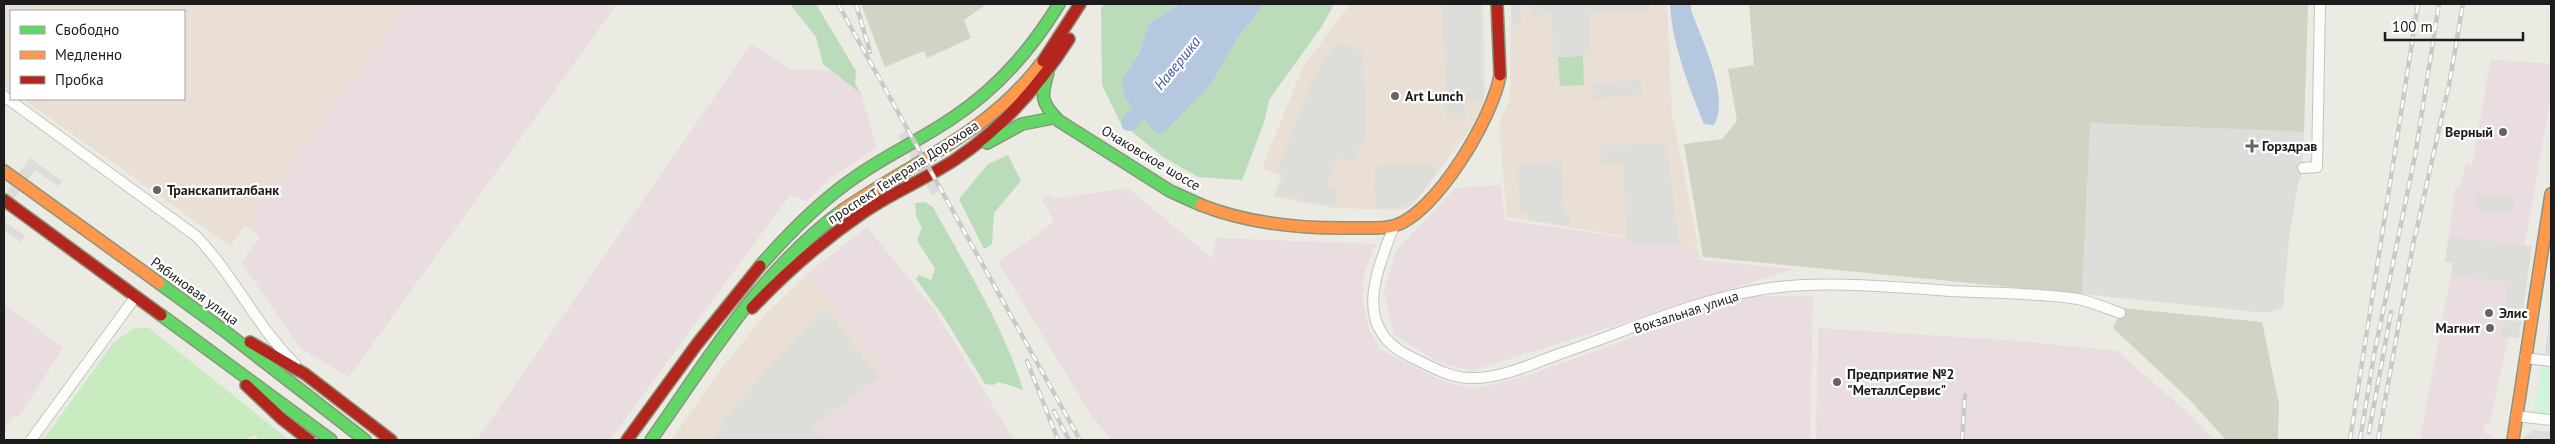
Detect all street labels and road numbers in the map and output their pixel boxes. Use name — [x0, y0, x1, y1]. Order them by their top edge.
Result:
street label: проспект Генерала Дорохова — [824, 116, 982, 228]
street label: Очаковское шоссе — [1098, 121, 1204, 195]
street label: Рябиновая улица — [147, 253, 243, 329]
street label: Вокзальная улица — [1631, 286, 1741, 337]

